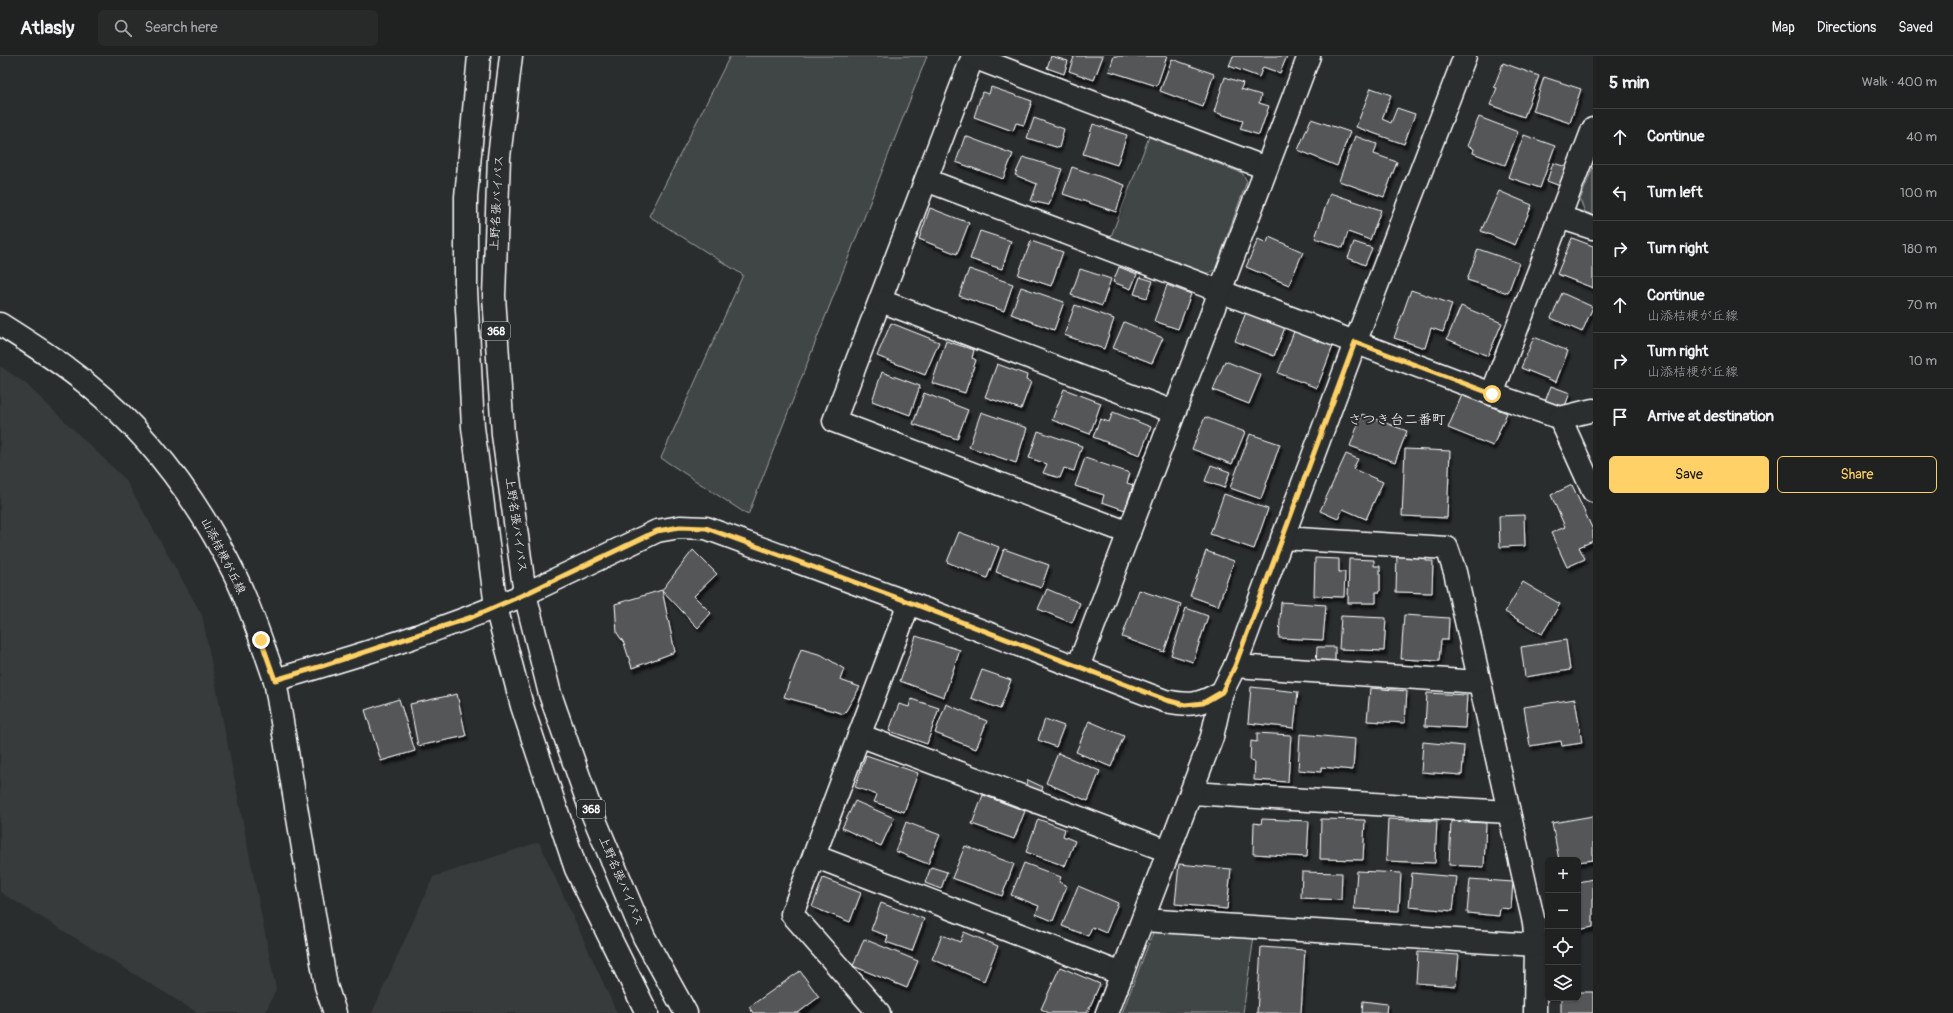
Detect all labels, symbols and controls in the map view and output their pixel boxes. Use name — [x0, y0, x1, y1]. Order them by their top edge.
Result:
search box — [98, 10, 378, 46]
text: Atlasly — [20, 16, 74, 40]
icon: search — [112, 17, 134, 39]
text: Search here — [144, 18, 218, 37]
text: Map — [1772, 19, 1795, 36]
text: Directions — [1817, 19, 1876, 36]
text: Saved — [1898, 19, 1933, 36]
text: 5 min — [1609, 72, 1649, 93]
text: Walk · 400 m — [1862, 74, 1937, 90]
icon: ahead — [1609, 126, 1631, 148]
text: Continue — [1647, 127, 1705, 146]
text: 40 m — [1906, 129, 1937, 145]
street label: 上野名張バイパス — [487, 155, 507, 251]
icon: left — [1609, 182, 1631, 204]
text: Turn left — [1647, 183, 1703, 202]
text: 100 m — [1900, 185, 1937, 201]
icon: right — [1609, 238, 1631, 260]
text: Turn right — [1647, 239, 1708, 258]
text: 180 m — [1902, 241, 1937, 257]
text: Continue — [1647, 286, 1705, 305]
icon: ahead — [1609, 294, 1631, 316]
text: 70 m — [1907, 297, 1937, 313]
text: 山添桔梗が丘線 — [1647, 308, 1738, 324]
road number: 368 — [482, 322, 510, 340]
text: Turn right — [1647, 342, 1708, 361]
icon: right — [1609, 350, 1631, 372]
text: 10 m — [1909, 353, 1937, 369]
text: 山添桔梗が丘線 — [1647, 364, 1738, 380]
route start — [1483, 385, 1501, 403]
icon: arrive — [1609, 406, 1631, 428]
text: Arrive at destination — [1647, 407, 1774, 426]
district label: さつき台二番町 — [1348, 411, 1446, 428]
button: Save — [1609, 456, 1769, 493]
button: Share — [1777, 456, 1937, 493]
street label: 上野名張バイパス — [502, 477, 530, 573]
street label: 山添桔梗が丘線 — [197, 515, 249, 597]
route end — [252, 631, 270, 649]
road number: 368 — [577, 800, 605, 818]
street label: 上野名張バイパス — [595, 834, 647, 928]
map controls — [1545, 857, 1581, 1001]
button: + — [1545, 857, 1581, 893]
button: − — [1545, 893, 1581, 929]
button: locate — [1545, 929, 1581, 965]
button: layers — [1545, 965, 1581, 1001]

